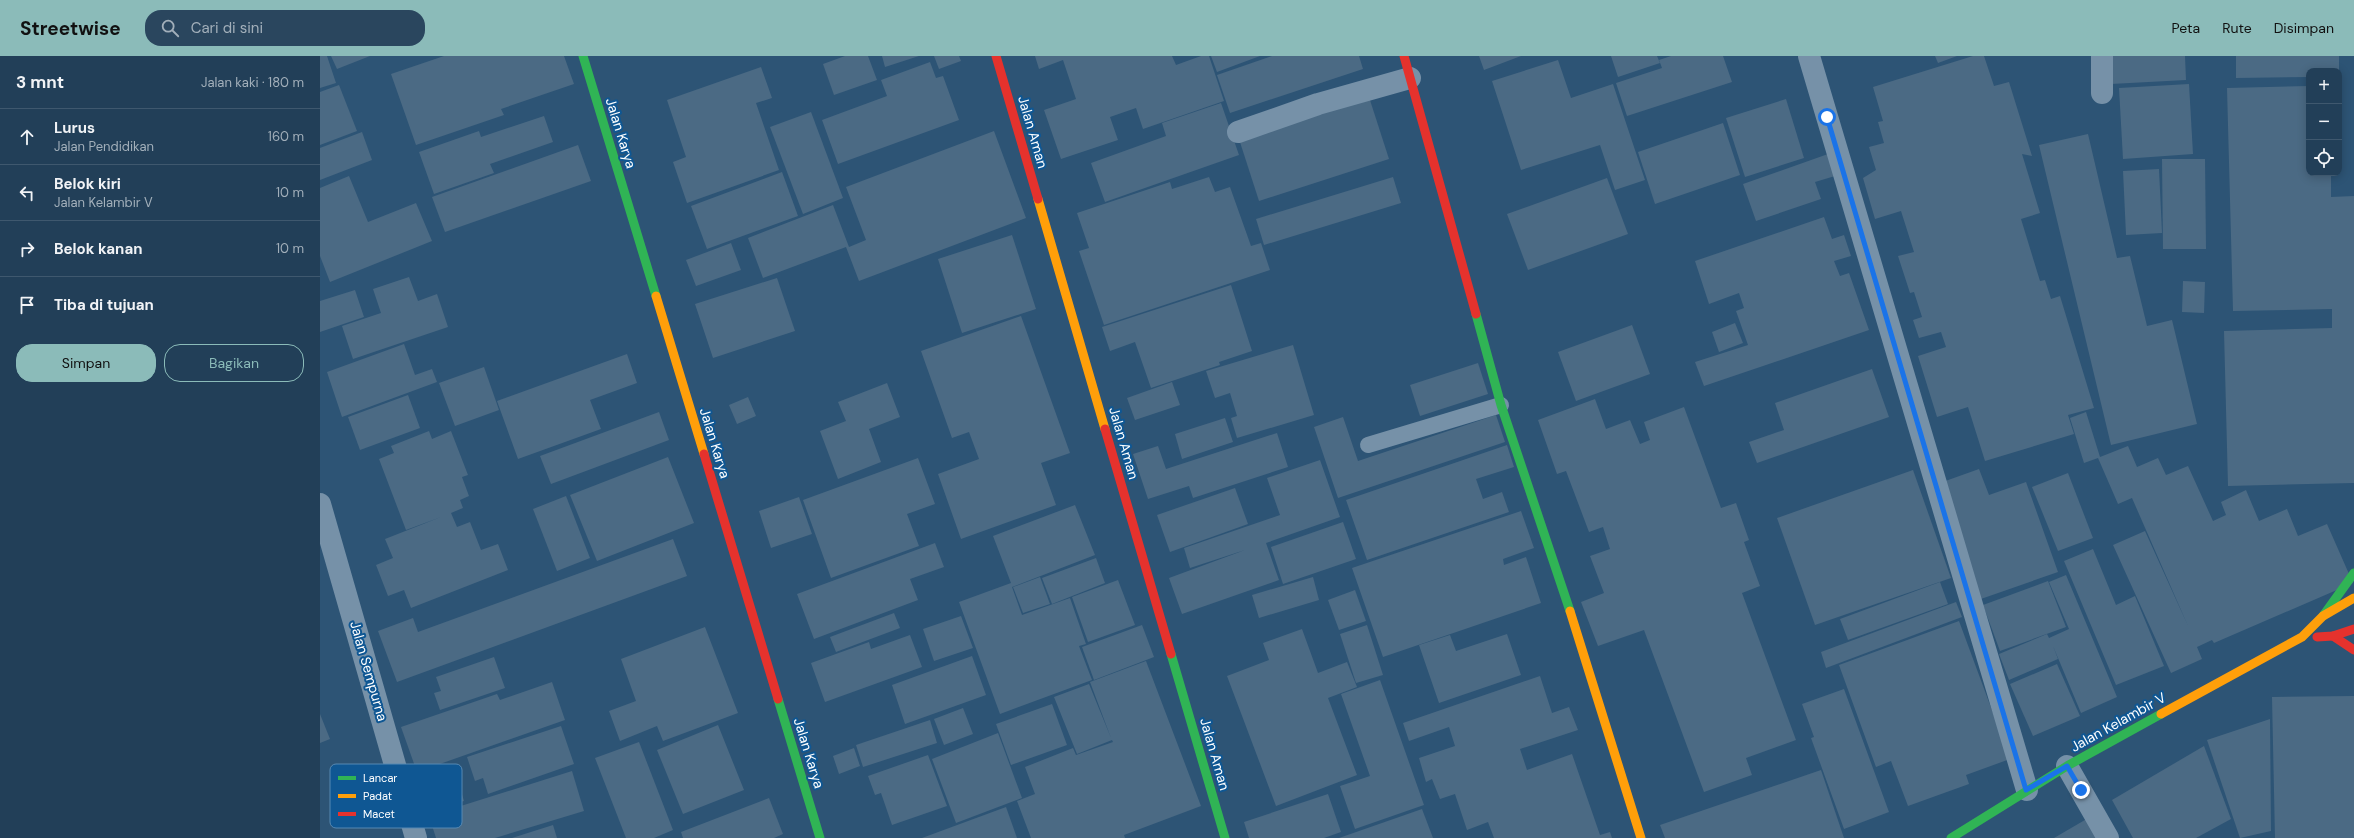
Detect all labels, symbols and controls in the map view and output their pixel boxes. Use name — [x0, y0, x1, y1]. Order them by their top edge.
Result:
search box — [145, 10, 425, 46]
text: Streetwise — [20, 16, 121, 41]
icon: search — [159, 17, 181, 39]
text: Cari di sini — [191, 18, 263, 38]
text: Peta — [2172, 19, 2200, 37]
text: Rute — [2222, 19, 2252, 37]
text: Disimpan — [2274, 19, 2334, 37]
map controls — [2306, 68, 2342, 176]
button: + — [2306, 68, 2342, 104]
text: 3 mnt — [16, 71, 64, 93]
text: Jalan kaki · 180 m — [201, 74, 304, 91]
street label: Jalan Aman — [1014, 94, 1052, 170]
street label: Jalan Karya — [602, 96, 640, 170]
button: − — [2306, 104, 2342, 140]
route start — [1818, 108, 1836, 126]
text: Lurus — [54, 118, 95, 138]
icon: ahead — [16, 126, 38, 148]
text: 160 m — [268, 128, 304, 145]
text: Jalan Pendidikan — [54, 138, 154, 155]
button: locate — [2306, 140, 2342, 176]
text: Belok kiri — [54, 174, 121, 194]
icon: left — [16, 182, 38, 204]
text: 10 m — [276, 184, 304, 201]
text: Jalan Kelambir V — [54, 194, 153, 211]
icon: right — [16, 238, 38, 260]
text: Belok kanan — [54, 239, 142, 259]
text: 10 m — [276, 240, 304, 257]
icon: arrive — [16, 294, 38, 316]
text: Tiba di tujuan — [54, 295, 154, 315]
button: Simpan — [16, 344, 156, 382]
button: Bagikan — [164, 344, 304, 382]
street label: Jalan Aman — [1105, 405, 1143, 481]
street label: Jalan Karya — [696, 406, 734, 480]
street label: Jalan Sempurna — [346, 619, 392, 723]
street label: Jalan Kelambir V — [2067, 688, 2169, 756]
street label: Jalan Karya — [790, 716, 828, 790]
street label: Jalan Aman — [1196, 716, 1234, 792]
legend — [330, 764, 462, 828]
text: Lancar — [363, 771, 397, 785]
route end — [2072, 781, 2090, 799]
text: Padat — [363, 789, 392, 803]
text: Macet — [363, 807, 395, 821]

